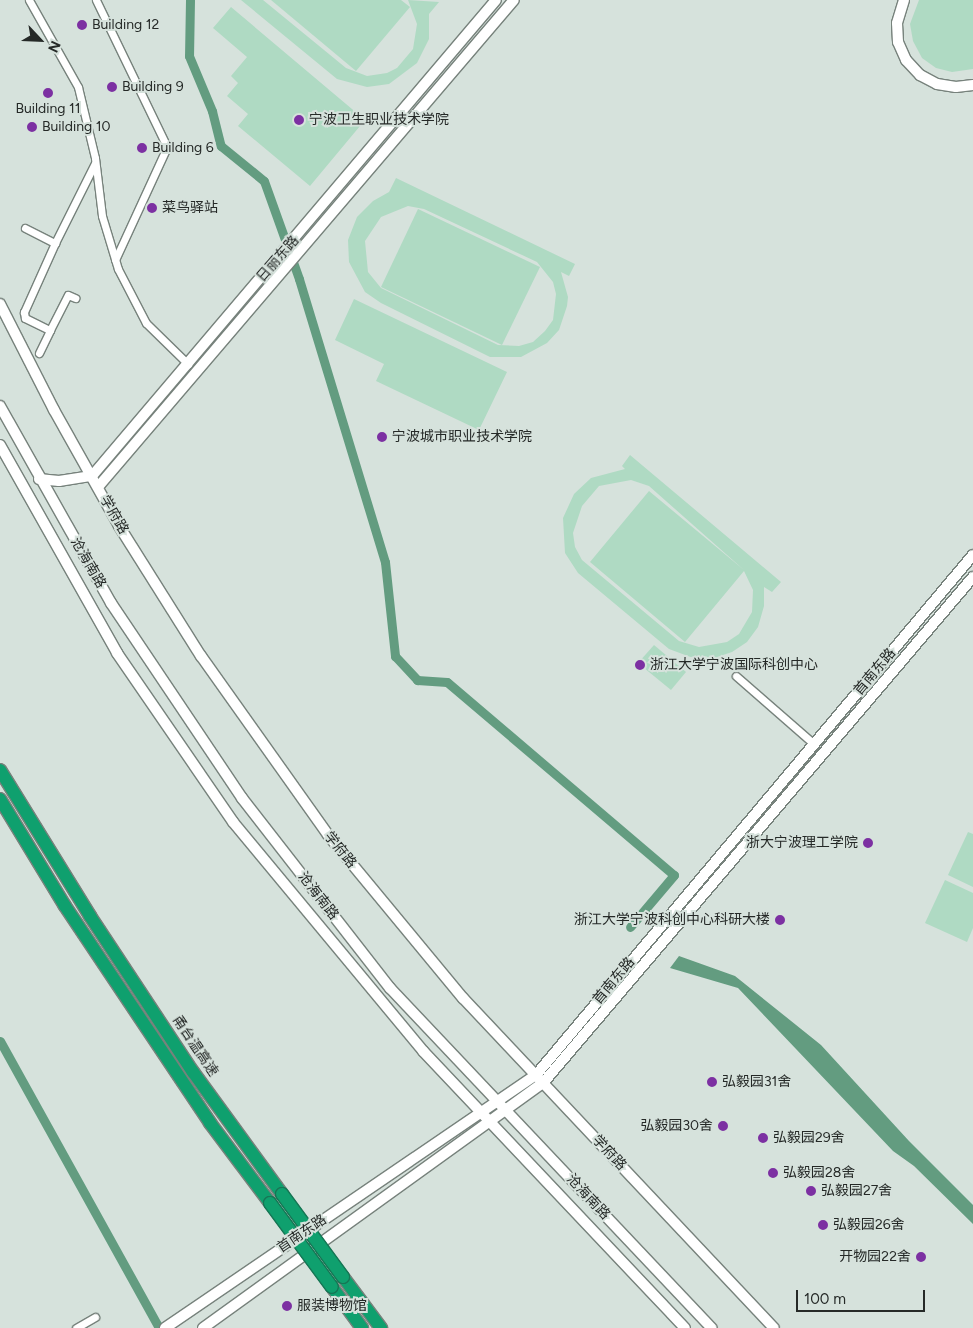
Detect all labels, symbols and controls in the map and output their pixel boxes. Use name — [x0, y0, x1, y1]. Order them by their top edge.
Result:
north arrow — [15, 15, 65, 65]
place label: Building 12 — [92, 17, 159, 33]
marker: Building 12 — [76, 19, 88, 31]
text: N — [44, 38, 64, 55]
place label: Building 9 — [122, 79, 184, 95]
marker: Building 9 — [106, 81, 118, 93]
marker: Building 11 — [42, 87, 54, 99]
place label: Building 11 — [15, 101, 81, 117]
place label: 宁波卫生职业技术学院 — [309, 112, 449, 128]
marker: 宁波卫生职业技术学院 — [293, 114, 305, 126]
place label: Building 10 — [42, 119, 110, 135]
marker: Building 10 — [26, 121, 38, 133]
place label: Building 6 — [152, 140, 214, 156]
marker: Building 6 — [136, 142, 148, 154]
place label: 菜鸟驿站 — [162, 200, 218, 216]
marker: 菜鸟驿站 — [146, 202, 158, 214]
street label: 日丽东路 — [253, 232, 303, 286]
place label: 宁波城市职业技术学院 — [392, 429, 532, 445]
marker: 宁波城市职业技术学院 — [376, 431, 388, 443]
street label: 学府路 — [96, 493, 132, 537]
street label: 沧海南路 — [67, 535, 109, 591]
street label: 首南东路 — [851, 645, 899, 699]
place label: 浙江大学宁波国际科创中心 — [650, 657, 818, 673]
marker: 浙江大学宁波国际科创中心 — [634, 659, 646, 671]
street label: 学府路 — [320, 828, 360, 872]
place label: 浙大宁波理工学院 — [746, 835, 858, 851]
marker: 浙大宁波理工学院 — [862, 837, 874, 849]
street label: 沧海南路 — [294, 869, 342, 923]
place label: 浙江大学宁波科创中心科研大楼 — [574, 912, 770, 928]
marker: 浙江大学宁波科创中心科研大楼 — [774, 914, 786, 926]
street label: 首南东路 — [590, 954, 638, 1008]
street label: 甬台温高速 — [168, 1012, 222, 1080]
place label: 弘毅园31舍 — [722, 1074, 791, 1090]
marker: 弘毅园31舍 — [706, 1076, 718, 1088]
place label: 弘毅园30舍 — [640, 1118, 713, 1134]
marker: 弘毅园30舍 — [717, 1120, 729, 1132]
place label: 弘毅园29舍 — [773, 1130, 845, 1146]
street label: 学府路 — [589, 1132, 629, 1174]
marker: 弘毅园29舍 — [757, 1132, 769, 1144]
place label: 弘毅园28舍 — [783, 1165, 855, 1181]
marker: 弘毅园28舍 — [767, 1167, 779, 1179]
street label: 沧海南路 — [563, 1171, 613, 1223]
place label: 弘毅园27舍 — [821, 1183, 892, 1199]
marker: 弘毅园27舍 — [805, 1185, 817, 1197]
street label: 首南东路 — [274, 1211, 330, 1257]
place label: 弘毅园26舍 — [833, 1217, 905, 1233]
marker: 弘毅园26舍 — [817, 1219, 829, 1231]
place label: 开物园22舍 — [839, 1249, 911, 1265]
marker: 开物园22舍 — [915, 1251, 927, 1263]
scale bar — [798, 1280, 927, 1312]
text: 100 m — [804, 1290, 846, 1308]
place label: 服装博物馆 — [297, 1298, 367, 1314]
marker: 服装博物馆 — [281, 1300, 293, 1312]

